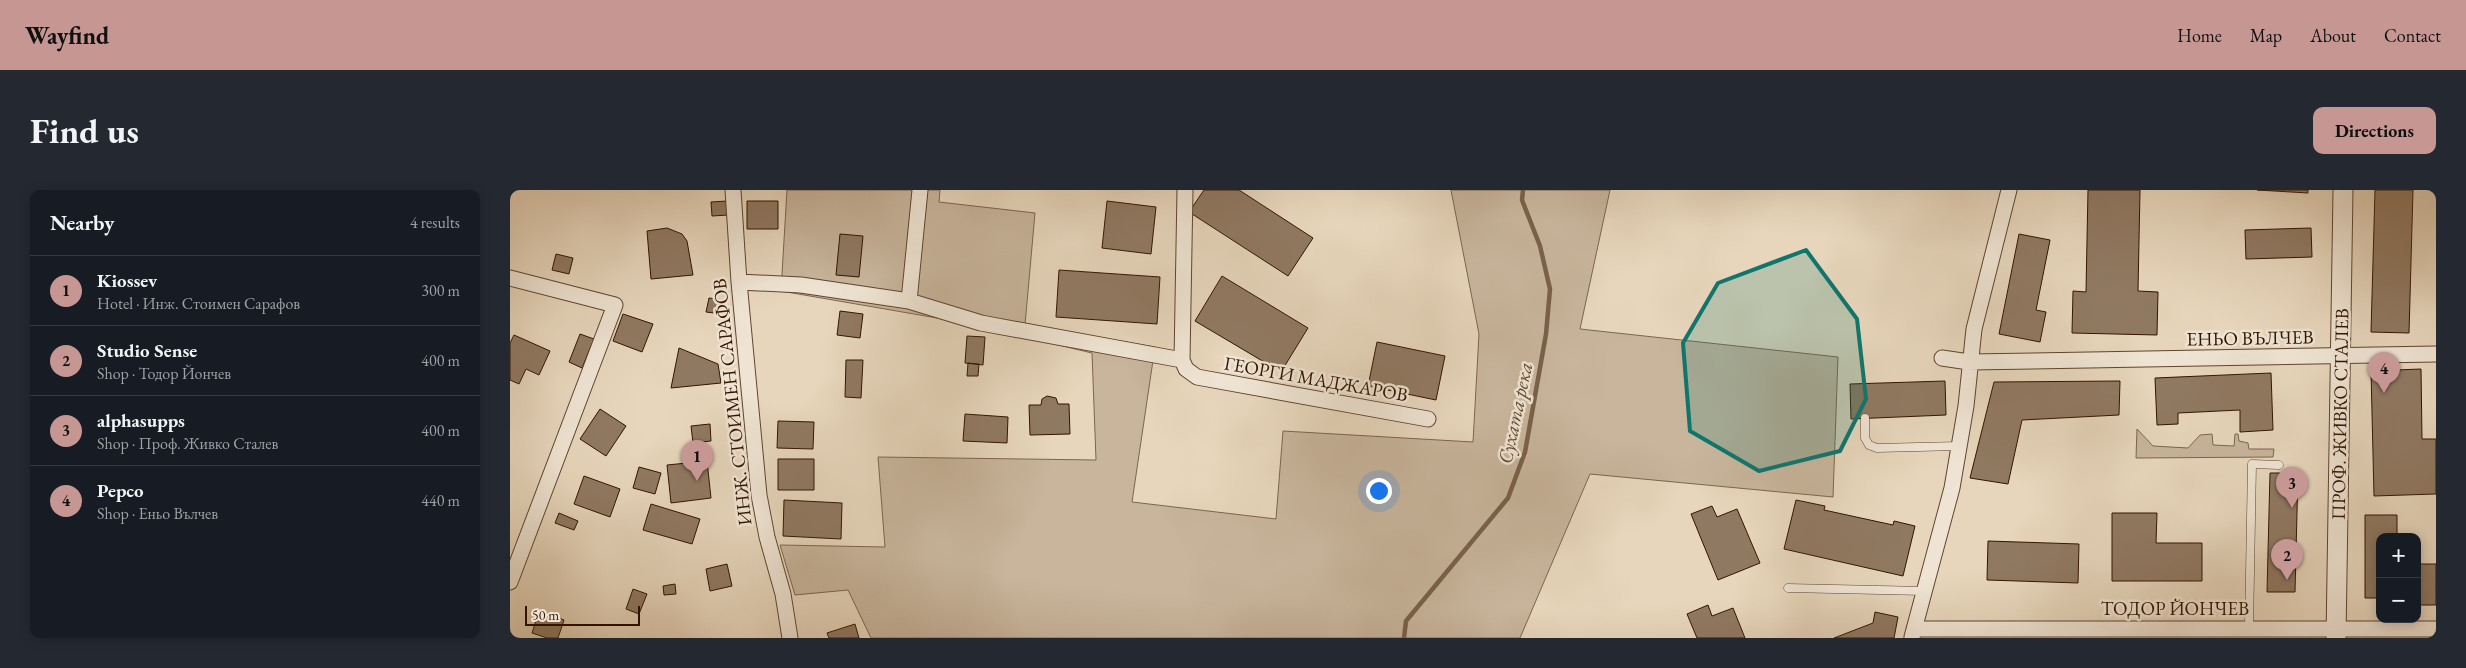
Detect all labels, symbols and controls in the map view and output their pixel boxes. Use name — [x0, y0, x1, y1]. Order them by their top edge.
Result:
text: Wayfind — [25, 20, 109, 51]
text: Home — [2177, 24, 2222, 47]
text: Map — [2250, 24, 2282, 47]
text: About — [2310, 24, 2356, 47]
text: Contact — [2384, 24, 2441, 47]
button: Directions — [2313, 107, 2436, 154]
text: Find us — [30, 108, 139, 153]
text: Nearby — [50, 209, 114, 236]
text: 4 results — [410, 212, 460, 233]
text: Kiossev — [97, 268, 157, 293]
street label: ИНЖ. СТОИМЕН САРАФОВ — [707, 277, 757, 527]
text: 1 — [62, 280, 70, 301]
text: 300 m — [421, 280, 460, 301]
text: Hotel · Инж. Стоимен Сарафов — [97, 293, 300, 314]
street label: ПРОФ. ЖИВКО СТАЛЕВ — [2326, 308, 2354, 520]
street label: ЕНЬО ВЪЛЧЕВ — [2186, 324, 2314, 352]
text: Studio Sense — [97, 338, 197, 363]
text: 2 — [62, 350, 70, 371]
text: 400 m — [421, 350, 460, 371]
street label: ГЕОРГИ МАДЖАРОВ — [1222, 351, 1410, 407]
pin: 4 — [2368, 352, 2400, 393]
water label: Сухата река — [1492, 360, 1538, 466]
text: Shop · Тодор Йончев — [97, 363, 231, 384]
text: alphasupps — [97, 408, 185, 433]
text: 3 — [62, 420, 70, 441]
text: 400 m — [421, 420, 460, 441]
text: Shop · Проф. Живко Сталев — [97, 433, 278, 454]
pin: 1 — [681, 440, 713, 481]
pin: 3 — [2276, 467, 2308, 508]
text: Pepco — [97, 478, 144, 503]
your location — [1366, 478, 1392, 504]
text: 4 — [62, 490, 70, 511]
text: 440 m — [421, 490, 460, 511]
text: Shop · Еньо Вълчев — [97, 503, 218, 524]
map controls — [2376, 533, 2421, 623]
button: + — [2376, 533, 2421, 578]
pin: 2 — [2271, 539, 2303, 580]
button: − — [2376, 578, 2421, 623]
street label: ТОДОР ЙОНЧЕВ — [2101, 596, 2249, 621]
scale bar — [525, 603, 640, 626]
text: 50 m — [532, 606, 559, 624]

